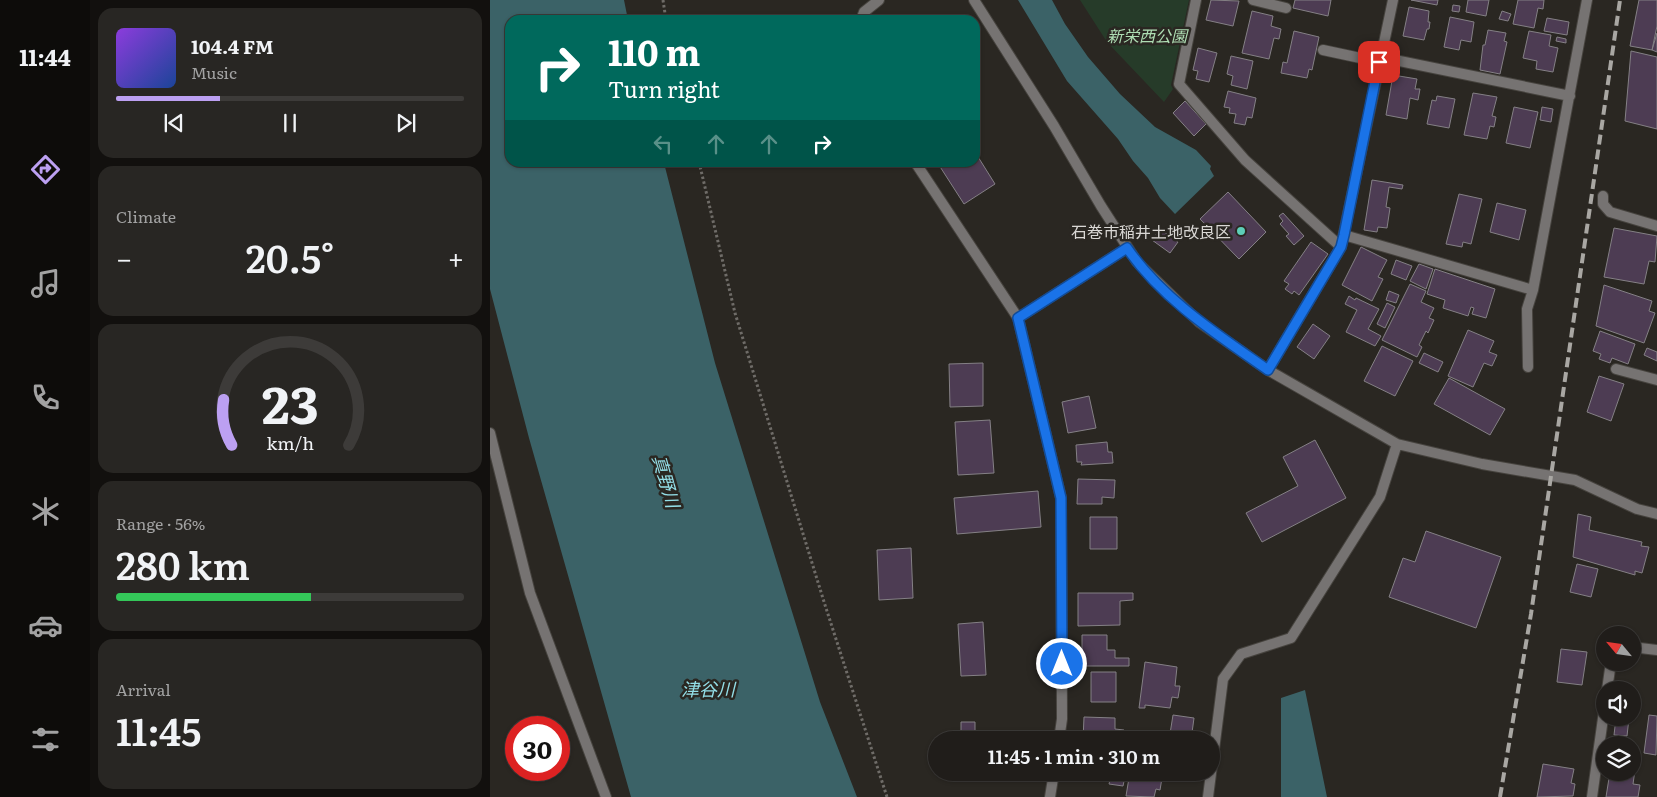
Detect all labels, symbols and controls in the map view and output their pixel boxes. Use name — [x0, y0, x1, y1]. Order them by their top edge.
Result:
park label: 新栄西公園 — [1107, 23, 1189, 47]
text: 110 m — [608, 25, 700, 77]
text: 104.4 FM — [191, 32, 274, 60]
icon: right — [525, 35, 590, 100]
text: 11:44 — [19, 40, 71, 73]
pin — [1358, 41, 1400, 83]
icon: arrive — [1365, 48, 1393, 76]
text: Music — [191, 60, 237, 84]
text: Turn right — [608, 72, 720, 105]
icon: previous — [160, 109, 188, 137]
icon: pause — [276, 109, 304, 137]
icon: next — [392, 109, 420, 137]
icon: left — [649, 130, 677, 158]
icon: ahead — [702, 130, 730, 158]
icon: ahead — [755, 130, 783, 158]
icon: right — [808, 130, 836, 158]
icon: directions — [28, 152, 63, 187]
text: Climate — [116, 204, 176, 228]
place label: 石巻市稲井土地改良区 — [1071, 219, 1231, 243]
marker: 石巻市稲井土地改良区 — [1235, 225, 1247, 237]
text: 20.5° — [246, 228, 334, 285]
text: − — [116, 236, 132, 278]
text: + — [448, 236, 464, 278]
icon: music — [28, 266, 63, 301]
text: 23 — [262, 363, 318, 440]
icon: phone — [28, 380, 63, 415]
text: km/h — [266, 429, 314, 456]
water label: 真野川 — [647, 451, 688, 513]
icon: climate — [28, 494, 63, 529]
text: Range · 56% — [116, 511, 205, 535]
text: 280 km — [116, 535, 250, 592]
icon: car — [28, 608, 63, 643]
north arrow — [1596, 626, 1641, 671]
map controls — [1596, 626, 1641, 781]
position arrow — [1035, 637, 1087, 689]
water label: 津谷川 — [681, 675, 737, 702]
text: Arrival — [116, 677, 171, 701]
button: sound — [1596, 681, 1641, 726]
text: 11:45 — [116, 701, 201, 758]
speed limit sign: 30 — [505, 716, 570, 781]
icon: filters — [28, 722, 63, 757]
button: layers — [1596, 736, 1641, 781]
text: 11:45 · 1 min · 310 m — [988, 742, 1160, 770]

